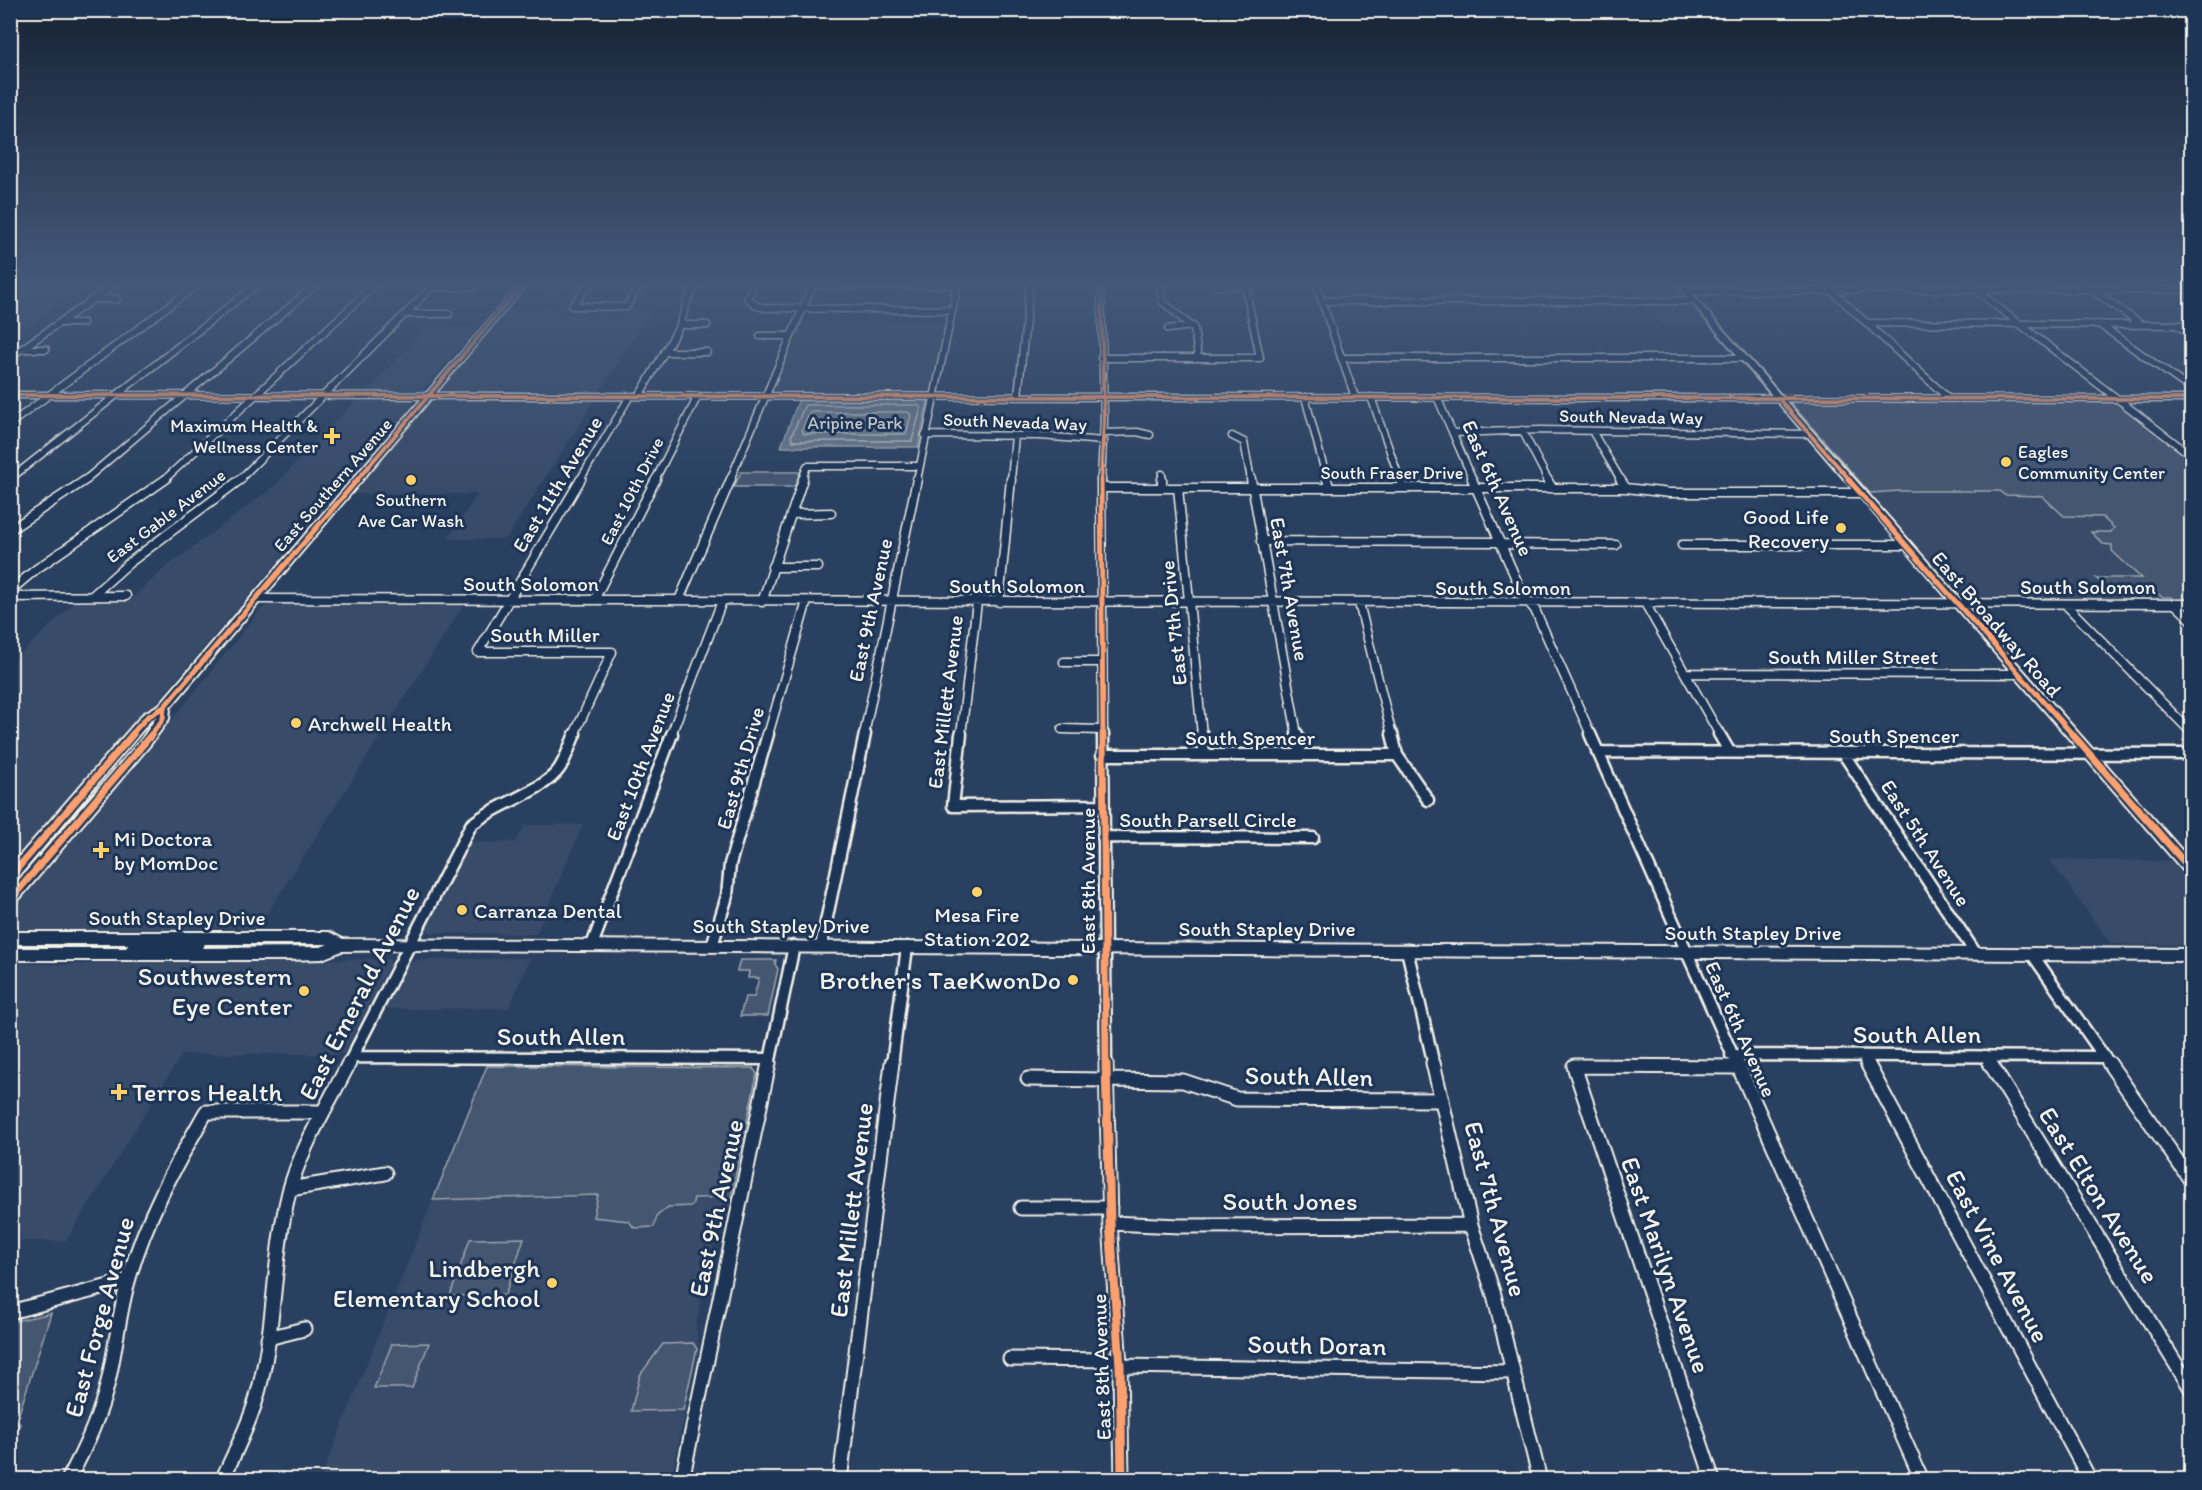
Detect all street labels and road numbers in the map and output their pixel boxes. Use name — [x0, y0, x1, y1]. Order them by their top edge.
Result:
street label: South Nevada Way — [1559, 405, 1704, 429]
street label: South Nevada Way — [943, 408, 1088, 436]
street label: East 11th Avenue — [506, 411, 608, 557]
street label: East Southern Avenue — [269, 414, 397, 556]
street label: East 6th Avenue — [1457, 416, 1539, 560]
street label: East 10th Drive — [595, 433, 669, 549]
street label: South Fraser Drive — [1320, 462, 1464, 484]
street label: East Gable Avenue — [102, 464, 230, 568]
street label: East 7th Avenue — [1265, 515, 1315, 663]
street label: East 9th Avenue — [843, 536, 897, 684]
street label: East Broadway Road — [1927, 546, 2067, 702]
street label: East 7th Drive — [1154, 559, 1192, 687]
street label: South Solomon — [463, 571, 599, 596]
street label: South Solomon — [949, 573, 1085, 598]
street label: South Solomon — [2020, 574, 2156, 599]
street label: South Solomon — [1435, 575, 1571, 600]
street label: East Millett Avenue — [922, 614, 968, 790]
street label: South Miller — [490, 622, 600, 647]
street label: South Miller Street — [1768, 644, 1938, 669]
street label: East 10th Avenue — [600, 688, 680, 844]
street label: East 9th Drive — [711, 704, 769, 832]
street label: South Spencer — [1829, 723, 1960, 748]
street label: South Spencer — [1185, 725, 1316, 750]
street label: East 5th Avenue — [1876, 775, 1976, 911]
street label: South Parsell Circle — [1119, 807, 1297, 832]
street label: East 8th Avenue — [1075, 808, 1100, 954]
street label: East Emerald Avenue — [291, 880, 427, 1106]
street label: South Stapley Drive — [88, 905, 266, 930]
street label: South Stapley Drive — [692, 913, 870, 938]
street label: South Stapley Drive — [1178, 916, 1356, 941]
street label: South Stapley Drive — [1664, 920, 1842, 945]
street label: East 6th Avenue — [1700, 957, 1782, 1101]
street label: South Allen — [1853, 1018, 1981, 1050]
street label: South Allen — [497, 1020, 625, 1052]
street label: South Allen — [1244, 1059, 1374, 1093]
street label: East Millett Avenue — [822, 1101, 880, 1319]
street label: East Elton Avenue — [2032, 1101, 2166, 1289]
street label: East 9th Avenue — [682, 1116, 750, 1300]
street label: East 7th Avenue — [1457, 1118, 1535, 1300]
street label: East Marilyn Avenue — [1614, 1153, 1718, 1377]
street label: East Vine Avenue — [1939, 1164, 2057, 1348]
street label: South Jones — [1223, 1185, 1357, 1217]
street label: East Forge Avenue — [57, 1213, 141, 1421]
street label: East 8th Avenue — [1086, 1293, 1116, 1441]
street label: South Doran — [1247, 1328, 1387, 1362]

